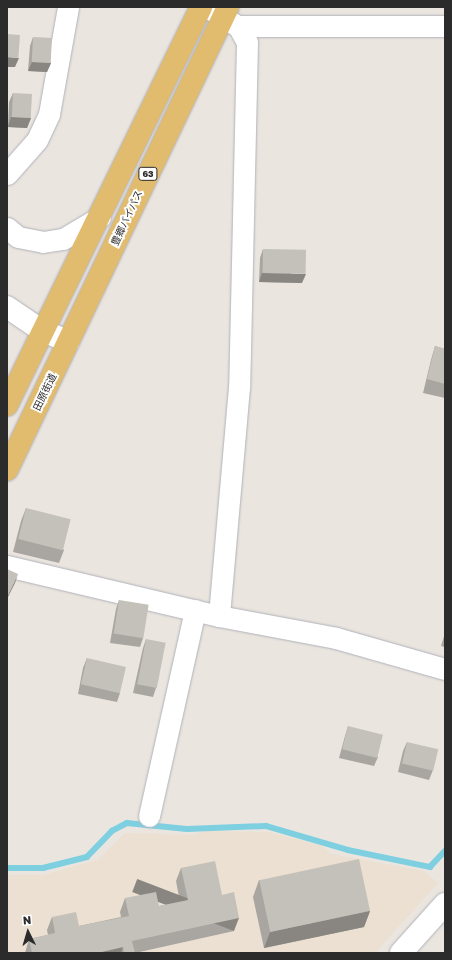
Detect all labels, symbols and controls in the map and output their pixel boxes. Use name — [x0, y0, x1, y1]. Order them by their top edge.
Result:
road number: 63 — [138, 167, 158, 181]
street label: 豊郷バイパス — [109, 188, 145, 248]
street label: 田原街道 — [31, 371, 59, 413]
north arrow — [8, 912, 48, 952]
text: N — [22, 913, 32, 926]

